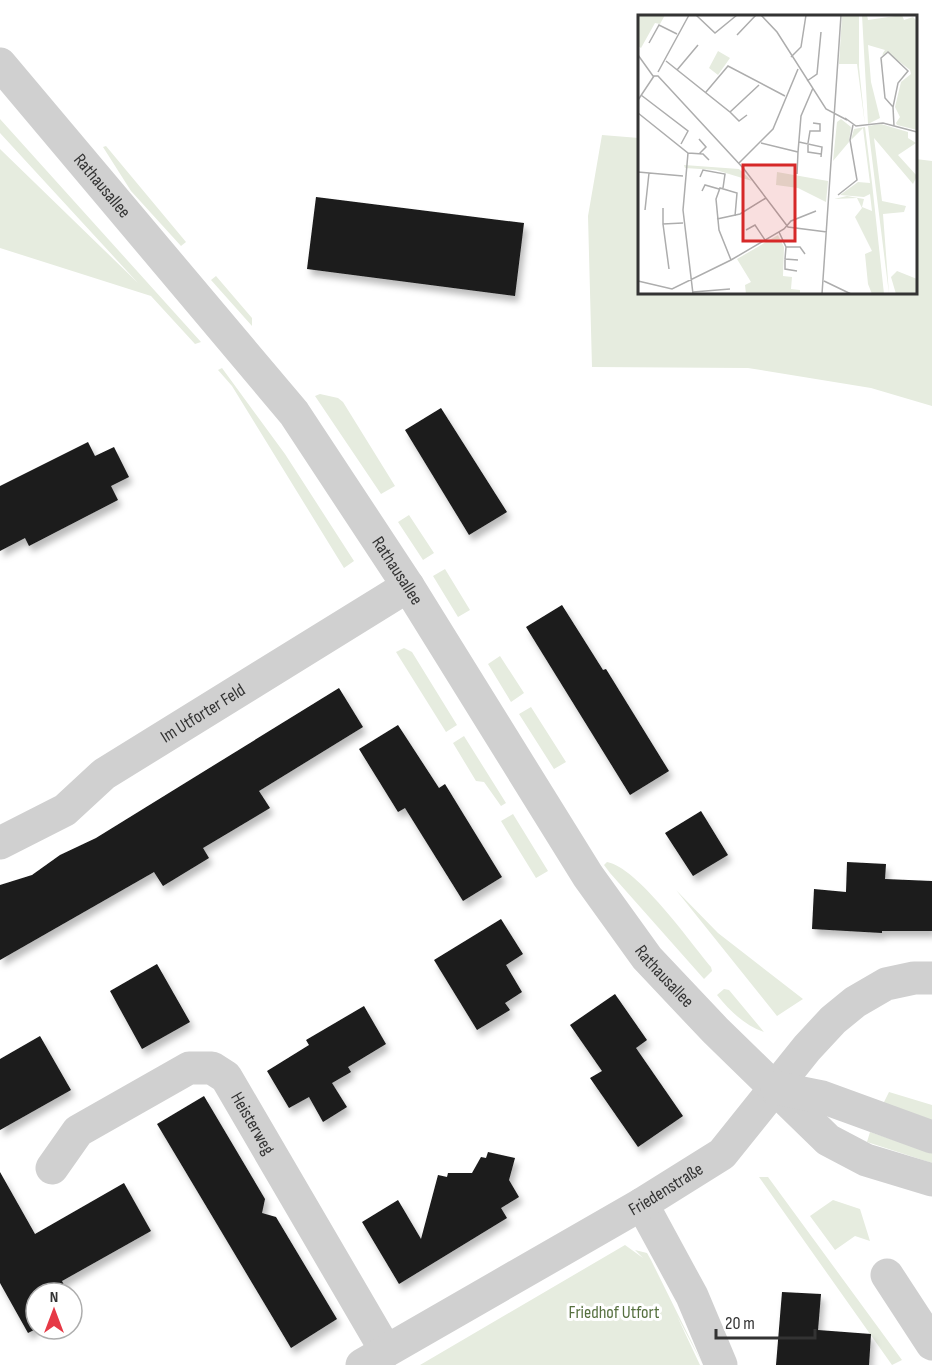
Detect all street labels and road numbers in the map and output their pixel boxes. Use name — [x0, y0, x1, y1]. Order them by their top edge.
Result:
street label: Rathausallee — [70, 149, 135, 222]
street label: Rathausallee — [368, 533, 428, 609]
street label: Im Utforter Feld — [157, 679, 249, 747]
street label: Rathausallee — [631, 941, 698, 1012]
street label: Heisterweg — [227, 1088, 279, 1158]
street label: Friedenstraße — [625, 1158, 707, 1220]

